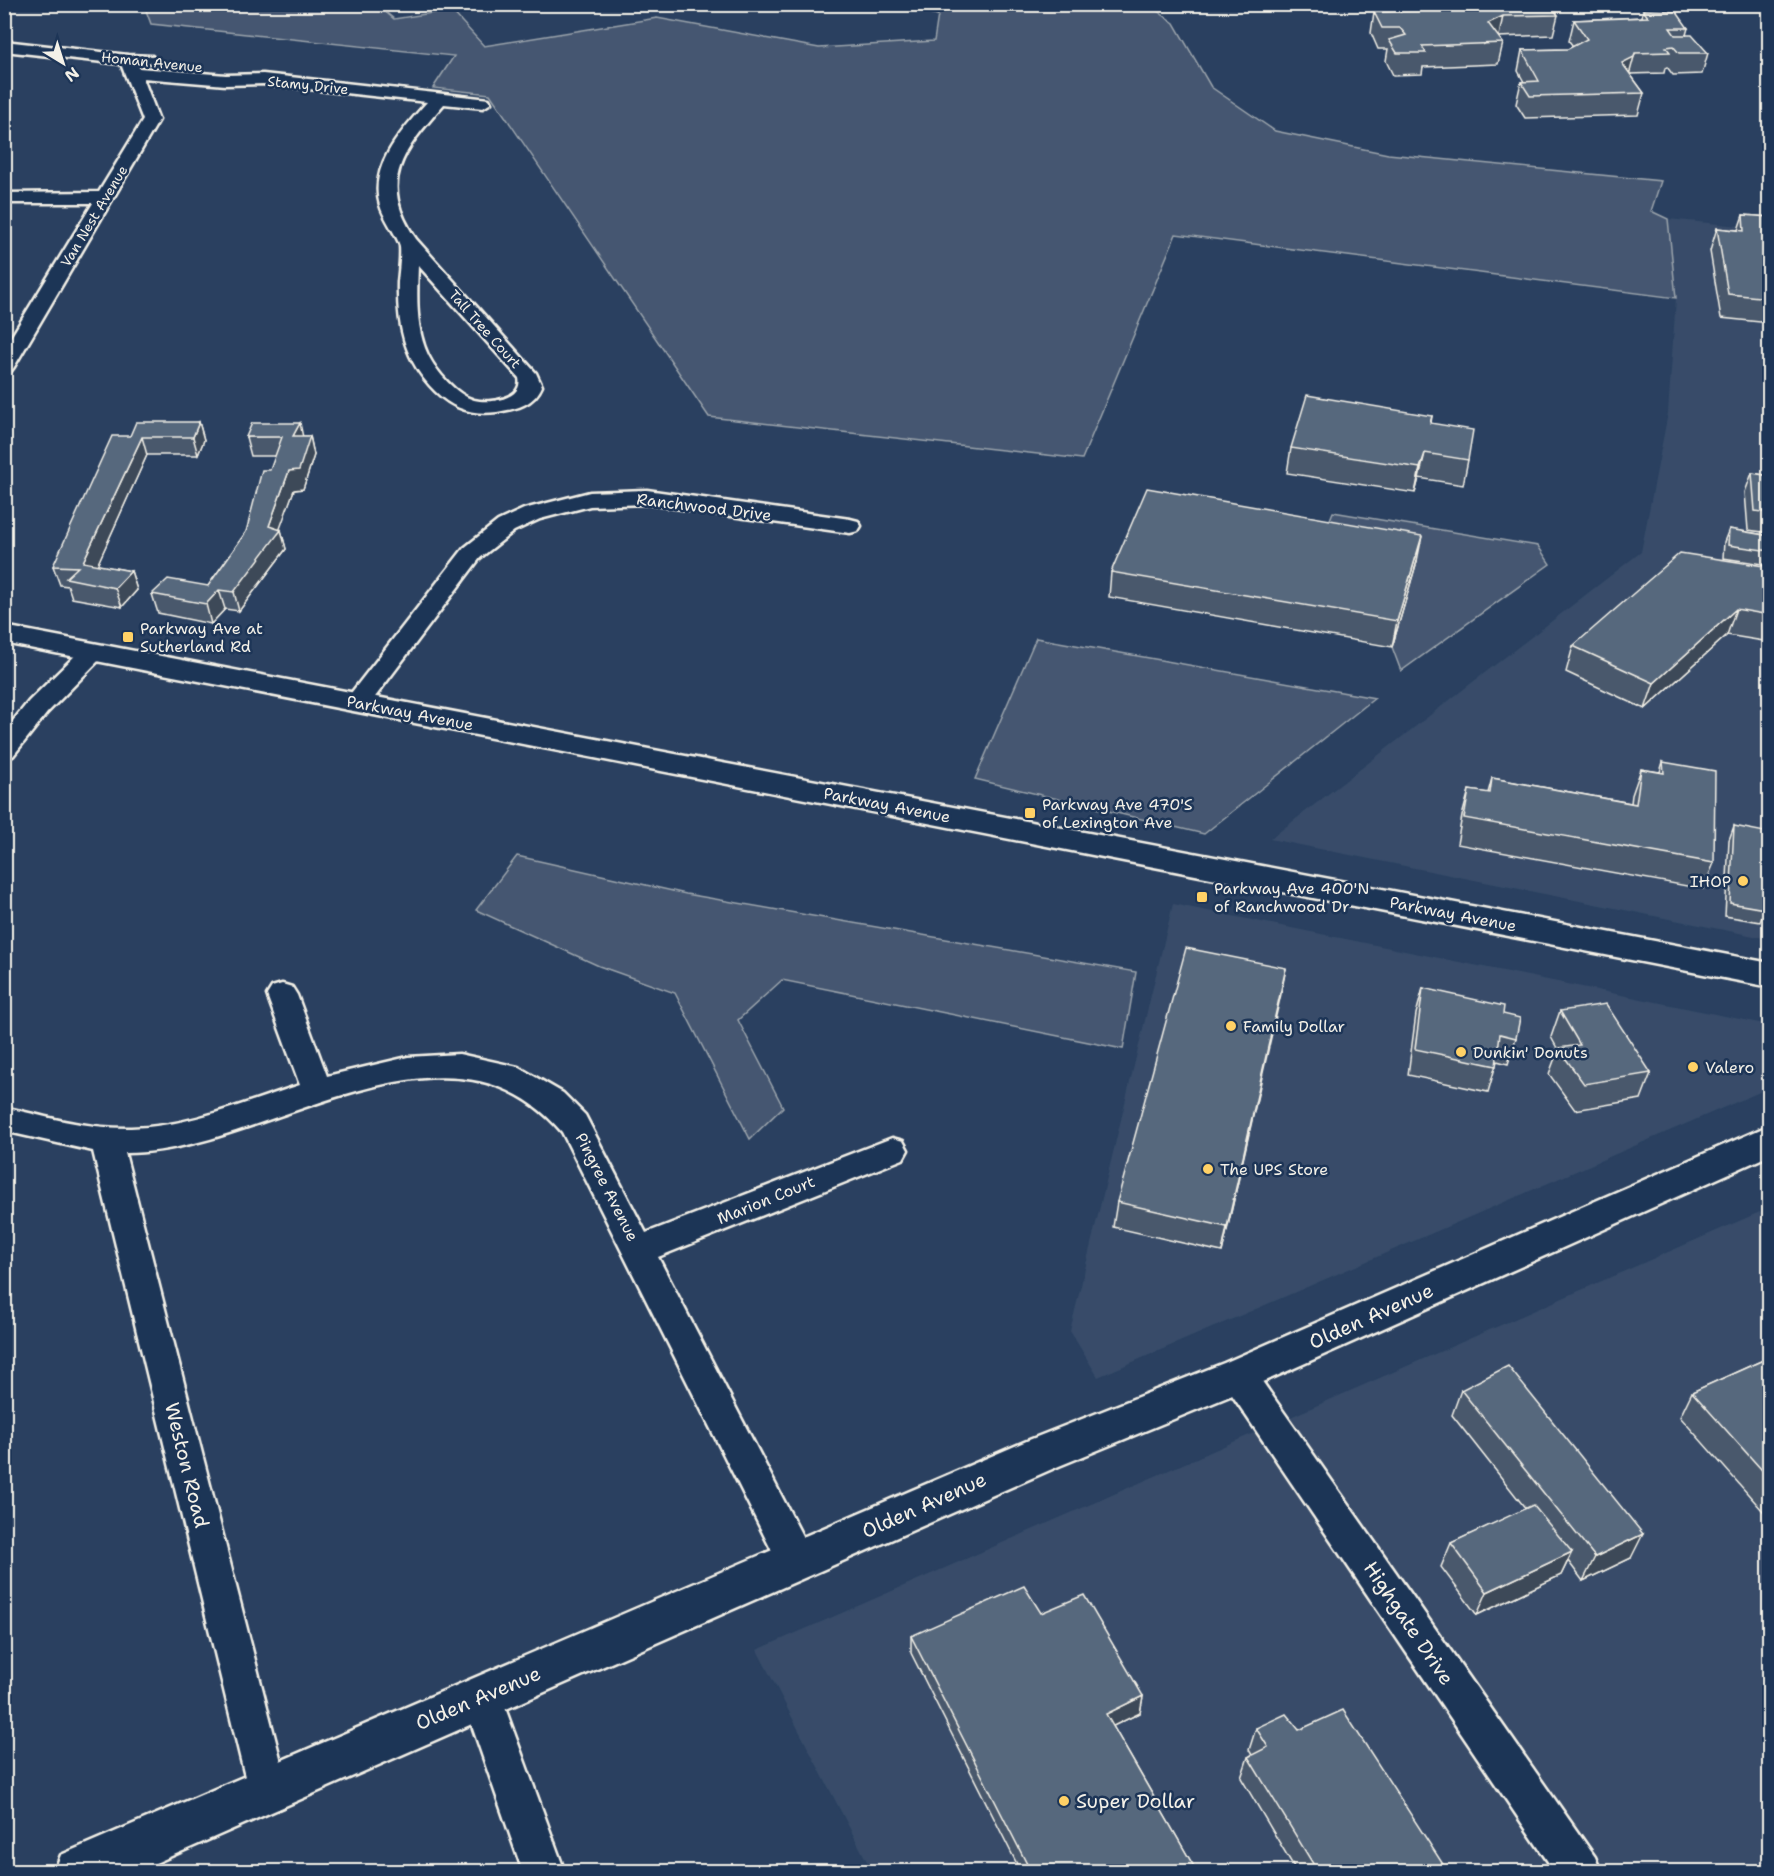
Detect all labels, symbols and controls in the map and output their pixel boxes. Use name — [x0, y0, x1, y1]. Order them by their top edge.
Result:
north arrow — [33, 33, 93, 93]
street label: Homan Avenue — [100, 48, 204, 76]
text: N — [60, 62, 83, 87]
street label: Stamy Drive — [267, 72, 349, 98]
street label: Van Nest Avenue — [57, 162, 131, 270]
street label: Tall Tree Court — [445, 286, 525, 372]
street label: Ranchwood Drive — [635, 488, 773, 526]
place label: Parkway Ave at Sutherland Rd — [140, 618, 263, 657]
marker: Parkway Ave at Sutherland Rd — [121, 630, 135, 644]
street label: Parkway Avenue — [345, 690, 475, 736]
street label: Parkway Avenue — [822, 782, 952, 828]
place label: Parkway Ave 470'S of Lexington Ave — [1042, 794, 1193, 833]
marker: Parkway Ave 470'S of Lexington Ave — [1023, 806, 1037, 820]
place label: IHOP — [1690, 871, 1731, 892]
marker: IHOP — [1736, 874, 1750, 888]
place label: Parkway Ave 400'N of Ranchwood Dr — [1214, 878, 1369, 917]
marker: Parkway Ave 400'N of Ranchwood Dr — [1195, 890, 1209, 904]
street label: Parkway Avenue — [1388, 891, 1518, 937]
place label: Family Dollar — [1243, 1016, 1345, 1037]
marker: Family Dollar — [1224, 1019, 1238, 1033]
place label: Dunkin' Donuts — [1473, 1042, 1588, 1063]
marker: Dunkin' Donuts — [1454, 1045, 1468, 1059]
place label: Valero — [1705, 1057, 1754, 1078]
marker: Valero — [1686, 1060, 1700, 1074]
street label: Pingree Avenue — [571, 1129, 643, 1245]
place label: The UPS Store — [1220, 1159, 1328, 1180]
marker: The UPS Store — [1201, 1162, 1215, 1176]
street label: Marion Court — [714, 1171, 818, 1229]
street label: Olden Avenue — [1305, 1277, 1437, 1355]
street label: Weston Road — [159, 1400, 215, 1531]
street label: Olden Avenue — [858, 1466, 990, 1544]
street label: Highgate Drive — [1358, 1556, 1460, 1690]
street label: Olden Avenue — [411, 1660, 545, 1736]
place label: Super Dollar — [1076, 1788, 1195, 1814]
marker: Super Dollar — [1057, 1794, 1071, 1808]

